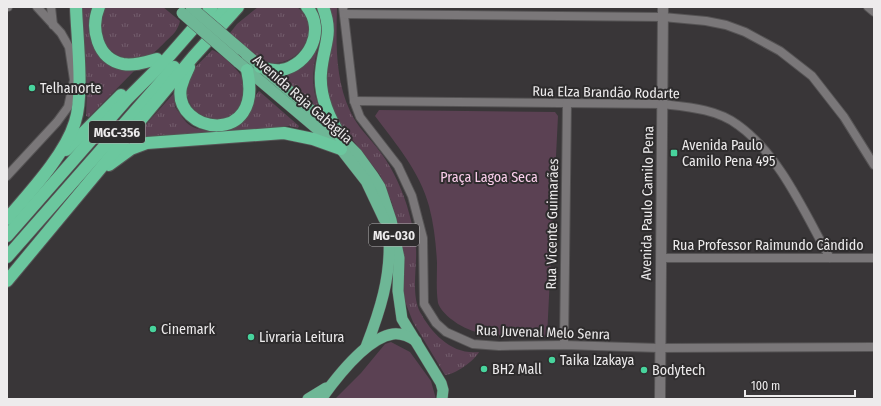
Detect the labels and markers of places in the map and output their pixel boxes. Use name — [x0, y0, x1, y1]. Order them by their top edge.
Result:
place label: Telhanorte — [40, 80, 102, 97]
marker: Telhanorte — [27, 83, 37, 93]
place label: Avenida Paulo Camilo Pena 495 — [682, 137, 776, 170]
marker: Avenida Paulo Camilo Pena 495 — [669, 148, 679, 158]
place label: Cinemark — [161, 321, 215, 338]
marker: Cinemark — [148, 324, 158, 334]
place label: Livraria Leitura — [259, 329, 345, 346]
marker: Livraria Leitura — [246, 332, 256, 342]
place label: Taika Izakaya — [560, 352, 635, 369]
marker: Taika Izakaya — [547, 355, 557, 365]
place label: BH2 Mall — [492, 361, 542, 378]
place label: Bodytech — [652, 362, 705, 379]
marker: BH2 Mall — [479, 364, 489, 374]
marker: Bodytech — [639, 365, 649, 375]

